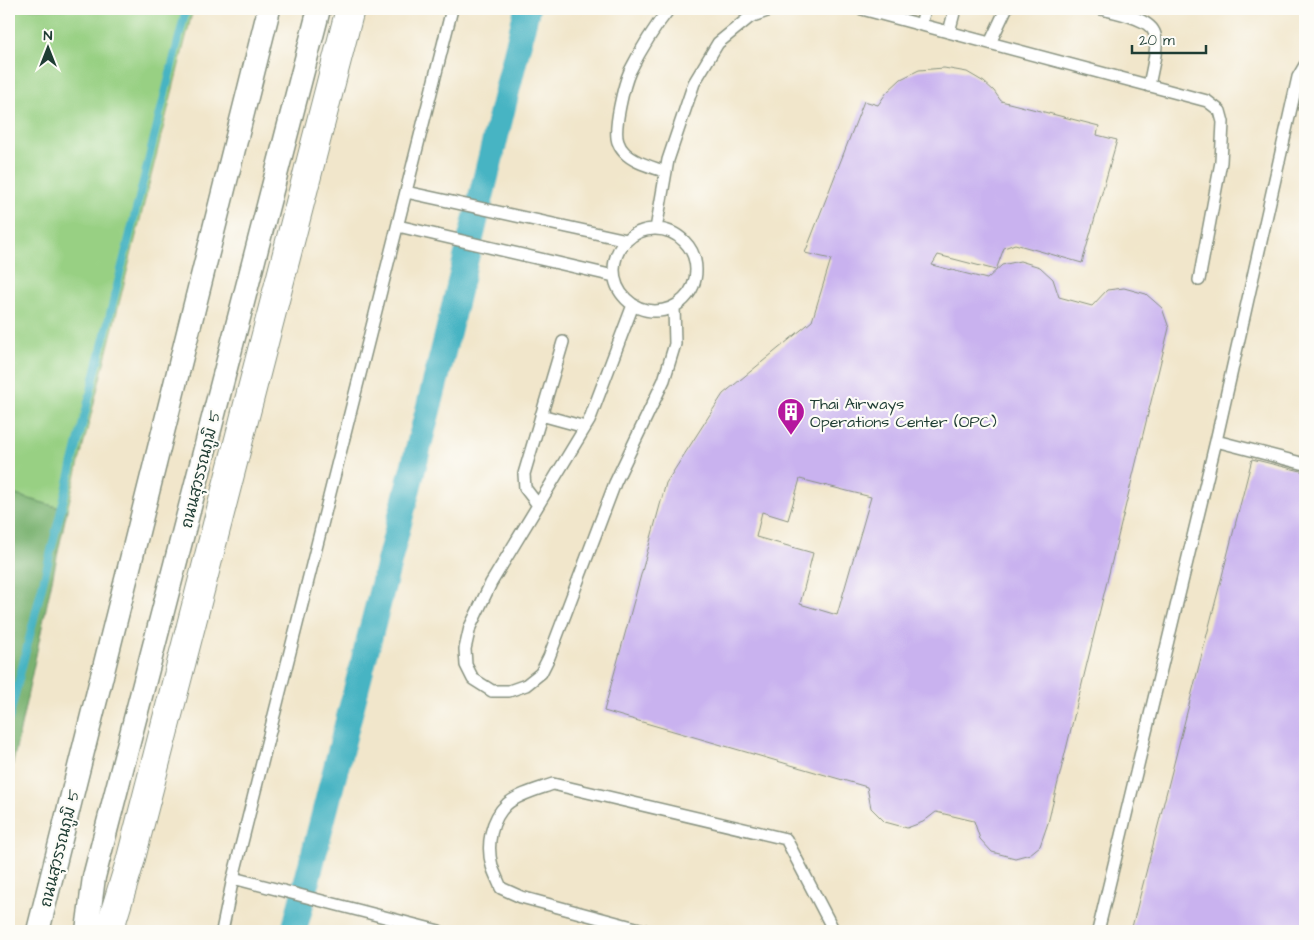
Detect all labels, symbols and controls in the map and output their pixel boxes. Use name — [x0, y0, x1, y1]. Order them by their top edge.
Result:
north arrow — [22, 22, 72, 72]
scale bar — [1132, 22, 1205, 54]
text: N — [44, 26, 53, 46]
text: 20 m — [1139, 30, 1175, 51]
place label: Thai Airways Operations Center (OPC) — [810, 393, 997, 433]
building icon: Thai Airways Operations Center (OPC) — [776, 397, 806, 436]
street label: ถนนสุวรรณภูมิ 5 — [176, 407, 227, 531]
street label: ถนนสุวรรณภูมิ 5 — [35, 786, 86, 910]

